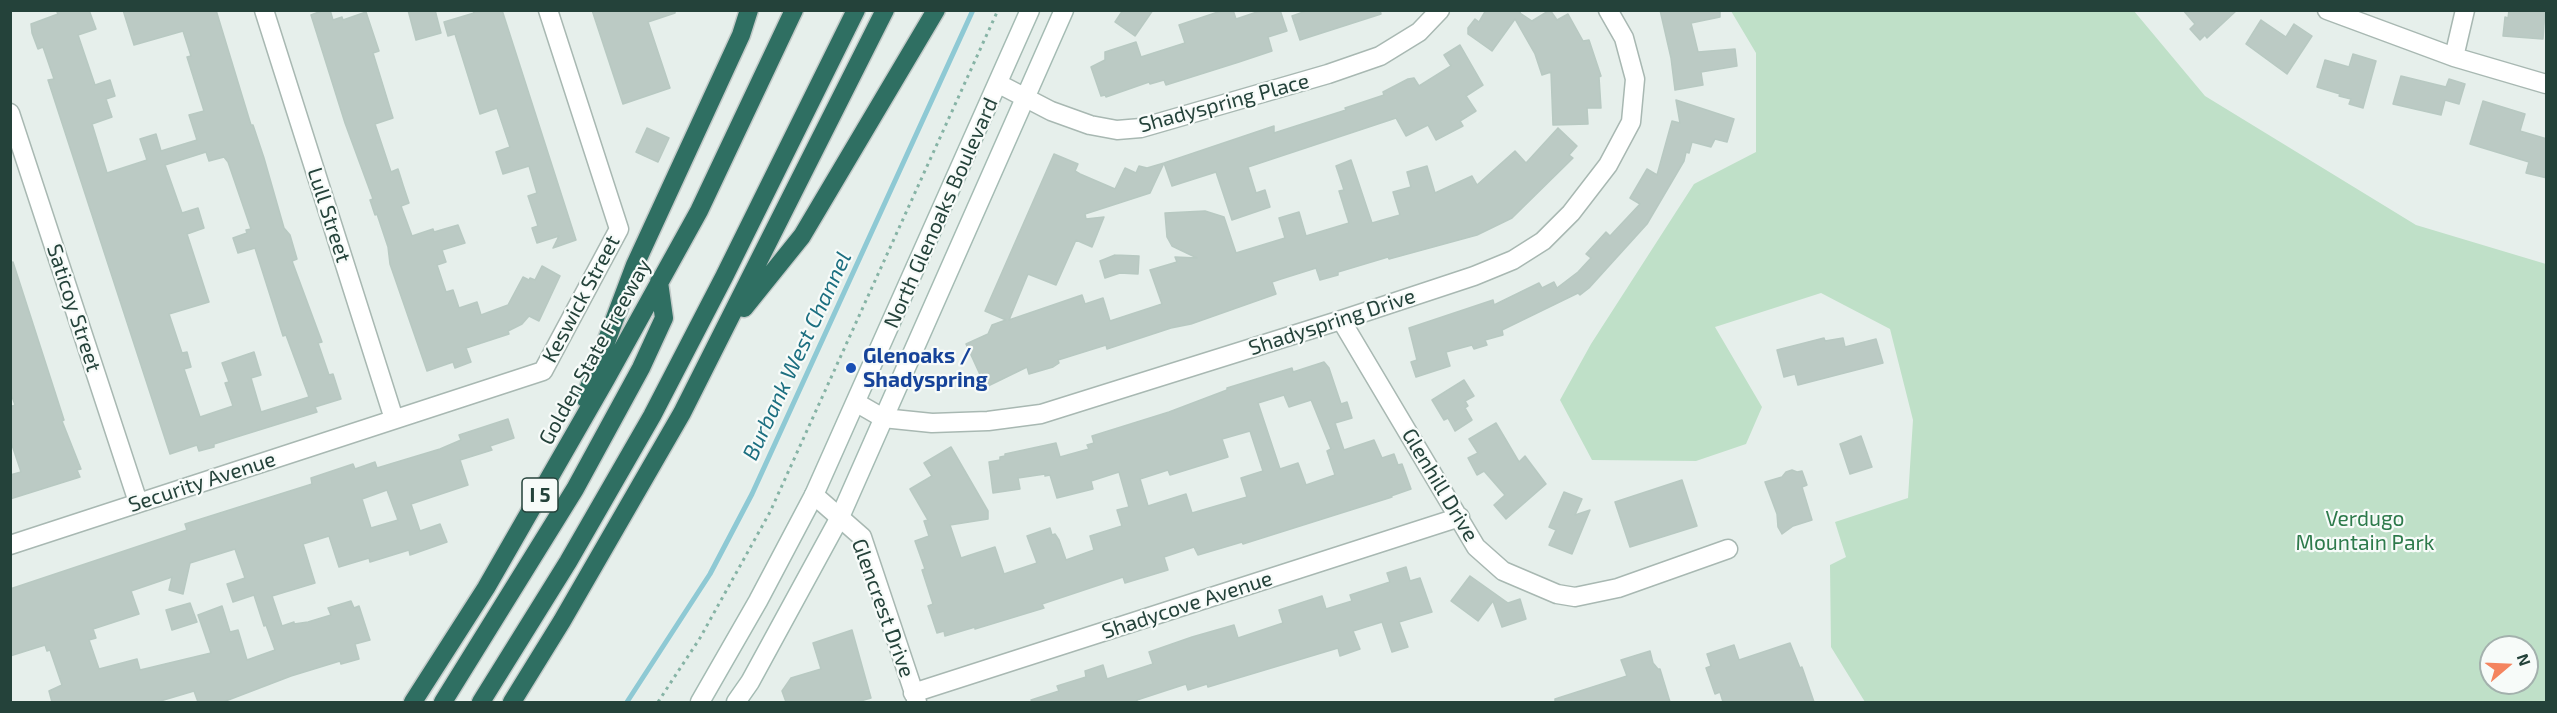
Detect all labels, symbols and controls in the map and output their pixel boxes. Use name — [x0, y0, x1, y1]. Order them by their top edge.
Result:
street label: Shadyspring Place — [1136, 68, 1312, 138]
street label: North Glenoaks Boulevard — [879, 94, 1003, 332]
street label: Lull Street — [302, 164, 356, 266]
street label: Keswick Street — [537, 231, 625, 367]
street label: Saticoy Street — [42, 241, 106, 375]
water label: Burbank West Channel — [737, 247, 857, 465]
street label: Golden State Freeway — [534, 255, 656, 449]
street label: Shadyspring Drive — [1246, 283, 1418, 361]
place label: Glenoaks / Shadyspring — [863, 343, 988, 393]
marker: Glenoaks / Shadyspring — [844, 361, 858, 375]
street label: Glenhill Drive — [1396, 424, 1484, 546]
street label: Security Avenue — [125, 446, 279, 518]
road number: I 5 — [522, 478, 558, 512]
park label: Verdugo Mountain Park — [2295, 506, 2435, 556]
street label: Glencrest Drive — [846, 535, 920, 681]
street label: Shadycove Avenue — [1099, 566, 1275, 644]
north arrow — [2479, 635, 2539, 695]
text: N — [2514, 651, 2535, 668]

